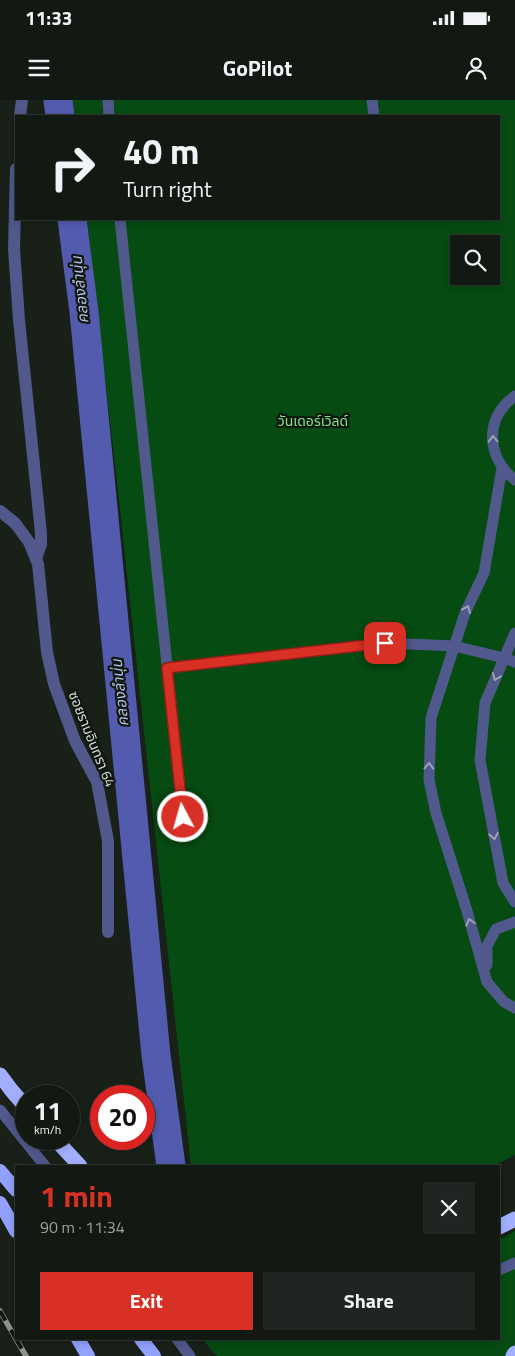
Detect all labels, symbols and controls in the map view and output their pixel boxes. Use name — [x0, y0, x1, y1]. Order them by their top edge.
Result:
text: 11:33 — [25, 3, 72, 32]
text: GoPilot — [223, 51, 292, 85]
icon: menu — [25, 54, 53, 82]
icon: person — [462, 54, 490, 82]
text: 40 m — [123, 124, 199, 178]
icon: right — [40, 135, 105, 200]
text: Turn right — [123, 172, 212, 206]
map controls — [450, 235, 500, 285]
button: search — [450, 235, 500, 285]
water label: คลองลำนุ่น — [64, 254, 94, 325]
park label: วันเดอร์เวิลด์ — [278, 410, 348, 431]
one-way arrow — [488, 434, 498, 442]
one-way arrow — [460, 605, 471, 614]
pin — [364, 622, 406, 664]
icon: arrive — [371, 629, 399, 657]
water label: คลองลำนุ่น — [104, 657, 134, 728]
one-way arrow — [491, 672, 502, 681]
street label: ซอยรามอินทรา 64 — [64, 688, 121, 790]
one-way arrow — [424, 761, 435, 769]
position arrow — [156, 790, 208, 842]
one-way arrow — [488, 832, 499, 841]
one-way arrow — [466, 919, 476, 927]
speed limit sign: 20 — [90, 1085, 155, 1150]
text: 11 — [33, 1092, 62, 1130]
text: km/h — [34, 1120, 61, 1139]
text: 1 min — [40, 1173, 113, 1219]
button: close — [423, 1182, 475, 1234]
text: 90 m · 11:34 — [40, 1215, 125, 1239]
button: Exit — [40, 1272, 253, 1330]
button: Share — [263, 1272, 475, 1330]

